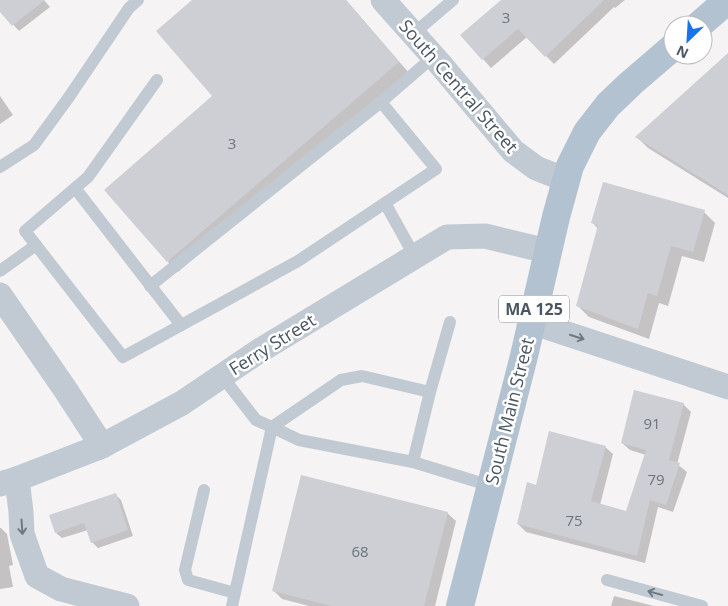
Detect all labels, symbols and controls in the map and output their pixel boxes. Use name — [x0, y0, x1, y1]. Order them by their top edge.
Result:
house number: 3 — [502, 7, 510, 27]
street label: South Central Street — [394, 14, 524, 158]
north arrow — [663, 15, 713, 65]
text: N — [673, 41, 691, 63]
house number: 3 — [228, 133, 236, 153]
road number: MA 125 — [499, 296, 569, 322]
street label: Ferry Street — [224, 308, 320, 380]
one-way arrow — [569, 333, 585, 343]
street label: South Main Street — [479, 335, 539, 487]
house number: 91 — [643, 413, 661, 433]
house number: 79 — [647, 469, 665, 489]
house number: 75 — [565, 510, 583, 530]
one-way arrow — [17, 519, 26, 535]
house number: 68 — [351, 541, 369, 561]
one-way arrow — [648, 588, 664, 597]

